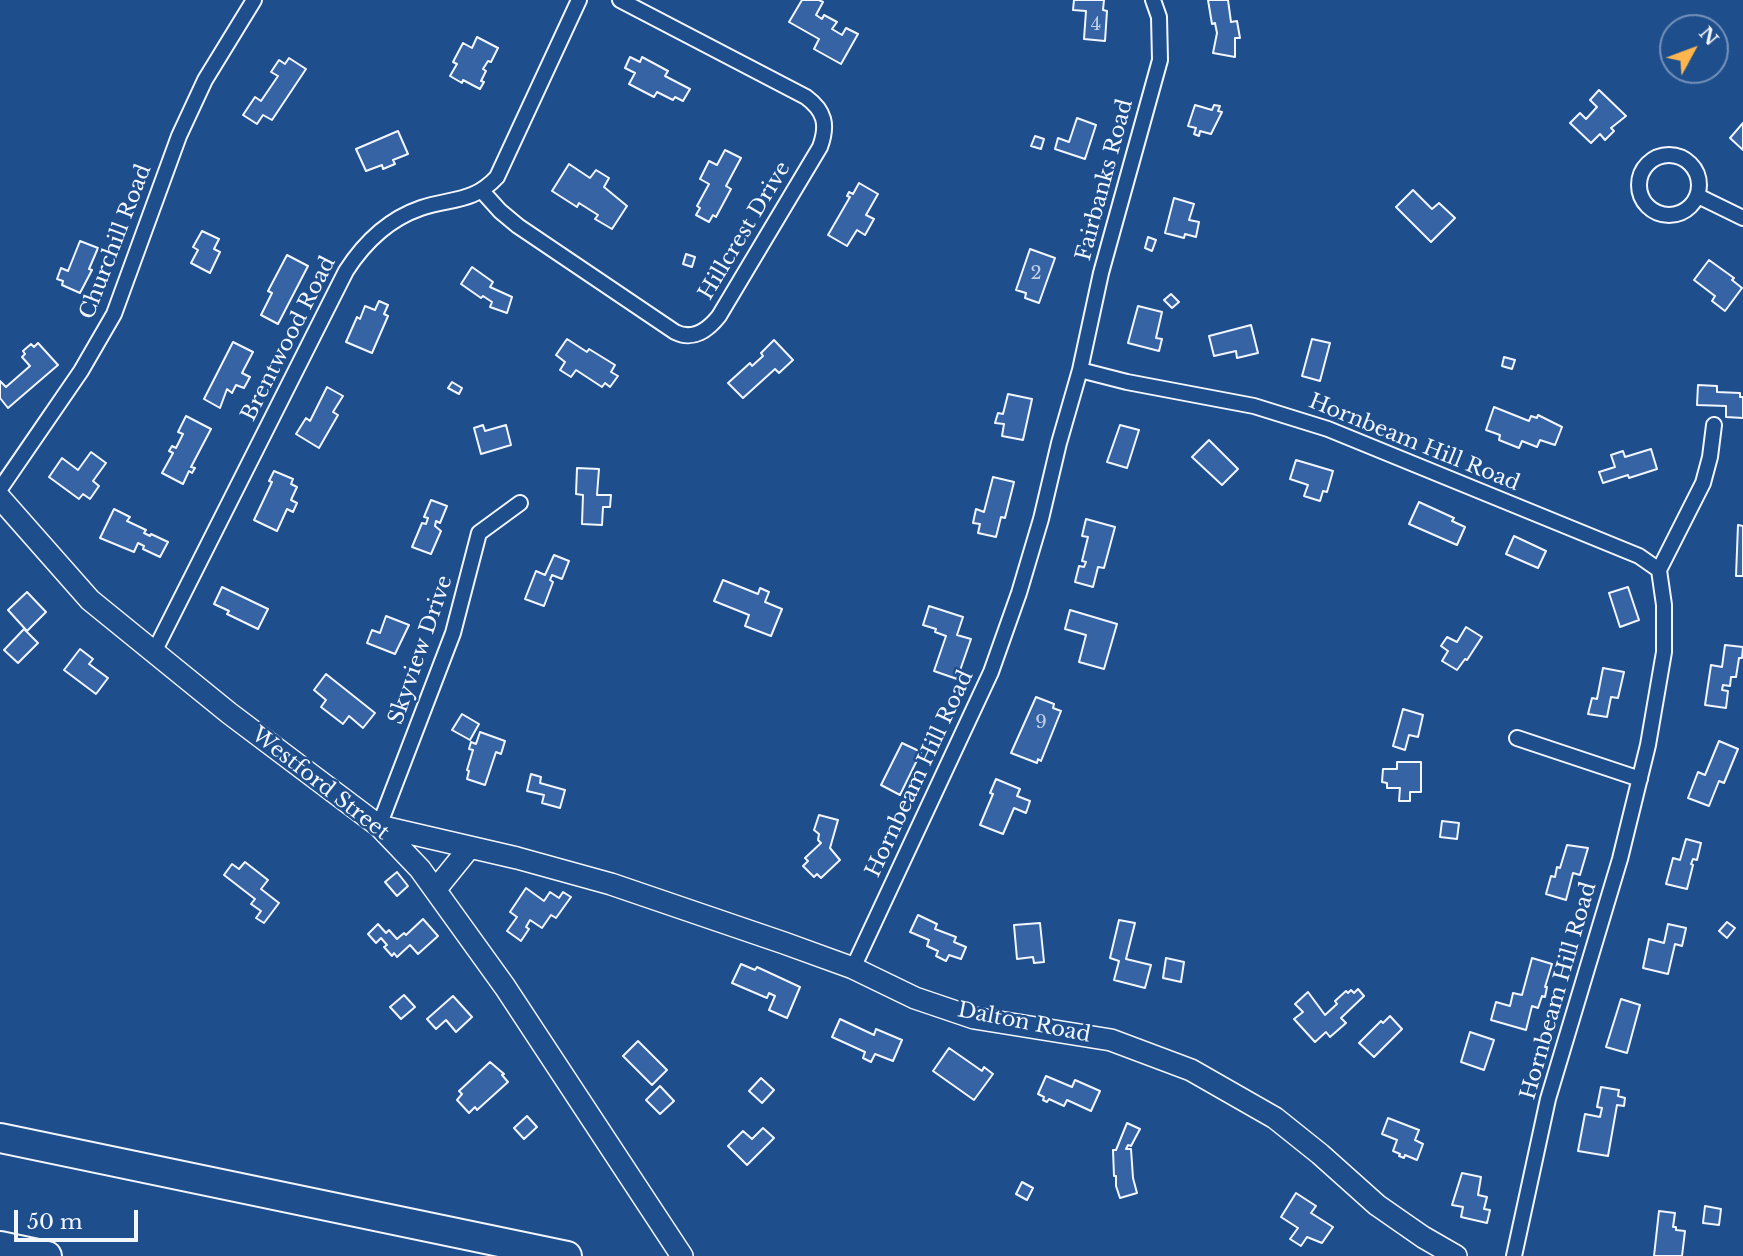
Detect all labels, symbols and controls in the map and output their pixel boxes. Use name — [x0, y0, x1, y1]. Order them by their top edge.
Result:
house number: 4 — [1091, 14, 1101, 36]
north arrow — [1659, 14, 1729, 84]
text: N — [1694, 22, 1723, 50]
street label: Fairbanks Road — [1071, 96, 1139, 264]
street label: Hillcrest Drive — [694, 157, 796, 305]
street label: Churchill Road — [75, 161, 157, 323]
street label: Brentwood Road — [237, 252, 341, 426]
house number: 2 — [1030, 263, 1042, 285]
street label: Hornbeam Hill Road — [1305, 389, 1523, 497]
street label: Skyview Drive — [384, 572, 458, 728]
street label: Hornbeam Hill Road — [861, 667, 979, 881]
house number: 9 — [1035, 712, 1047, 734]
street label: Westford Street — [246, 722, 394, 846]
street label: Hornbeam Hill Road — [1516, 879, 1602, 1103]
street label: Dalton Road — [955, 998, 1093, 1048]
scale bar — [18, 1196, 142, 1240]
text: 50 m — [27, 1209, 82, 1235]

